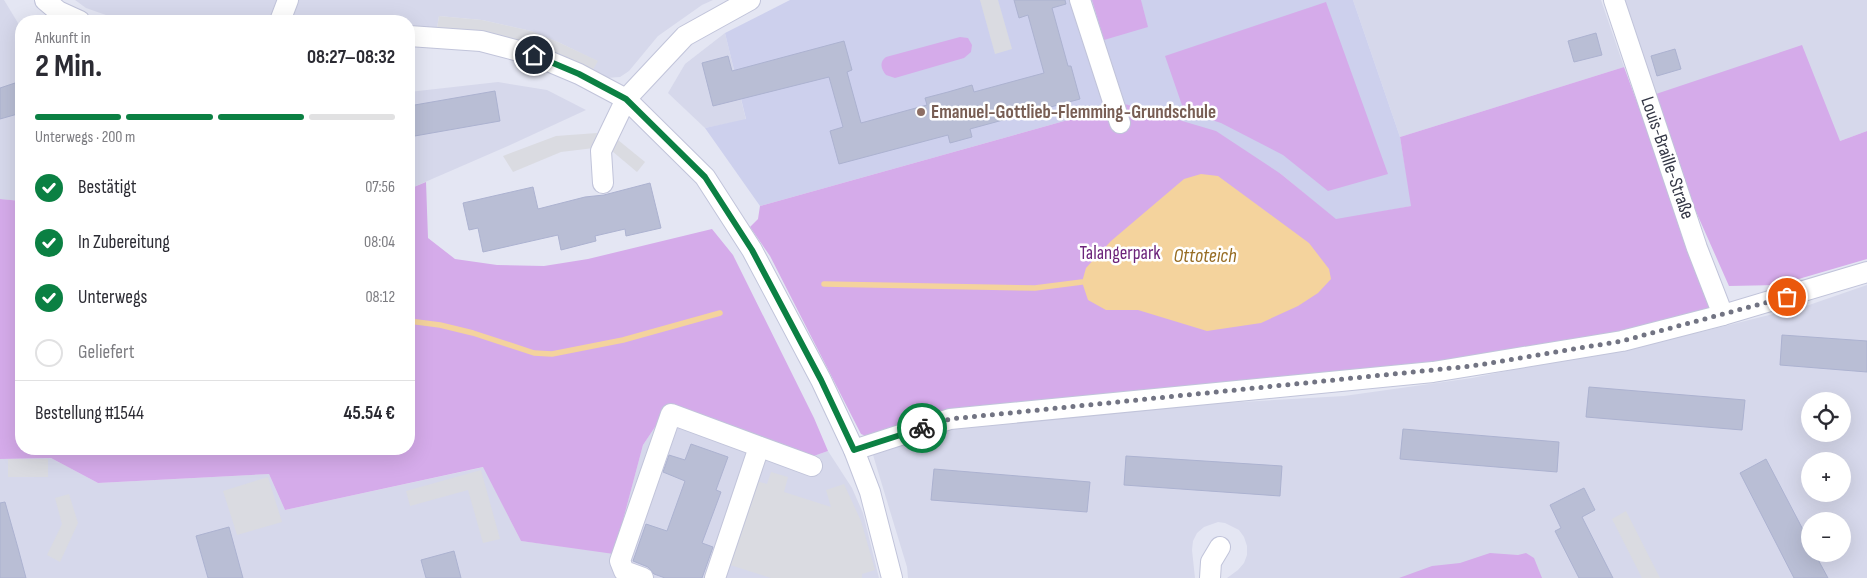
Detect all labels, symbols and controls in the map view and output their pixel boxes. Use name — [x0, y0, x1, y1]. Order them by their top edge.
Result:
text: Ankunft in — [35, 29, 91, 48]
pin — [513, 34, 555, 76]
icon: home — [520, 41, 548, 69]
text: 08:27–08:32 — [307, 46, 395, 69]
text: 2 Min. — [35, 47, 102, 86]
street label: Louis-Braille-Straße — [1635, 94, 1699, 222]
place label: Emanuel-Gottlieb-Flemming-Grundschule — [931, 101, 1216, 124]
marker: Emanuel-Gottlieb-Flemming-Grundschule — [915, 106, 927, 118]
text: Unterwegs · 200 m — [35, 128, 135, 147]
icon: check — [35, 174, 63, 202]
text: Bestätigt — [78, 176, 137, 199]
text: 07:56 — [365, 178, 395, 197]
icon: check — [35, 229, 63, 257]
text: In Zubereitung — [78, 231, 170, 254]
text: 08:04 — [364, 233, 395, 252]
park label: Talangerpark — [1079, 242, 1161, 265]
water label: Ottoteich — [1173, 244, 1237, 268]
pin — [1766, 276, 1808, 318]
icon: bag — [1773, 283, 1801, 311]
icon: check — [35, 284, 63, 312]
text: Unterwegs — [78, 286, 147, 309]
text: 08:12 — [365, 288, 395, 307]
text: Geliefert — [78, 341, 134, 364]
map controls — [1801, 392, 1851, 562]
button: locate — [1801, 392, 1851, 442]
text: Bestellung #1544 — [35, 402, 144, 425]
text: 45.54 € — [344, 402, 395, 425]
courier — [897, 403, 947, 453]
icon: bike — [908, 414, 936, 442]
button: + — [1801, 452, 1851, 502]
button: − — [1801, 512, 1851, 562]

